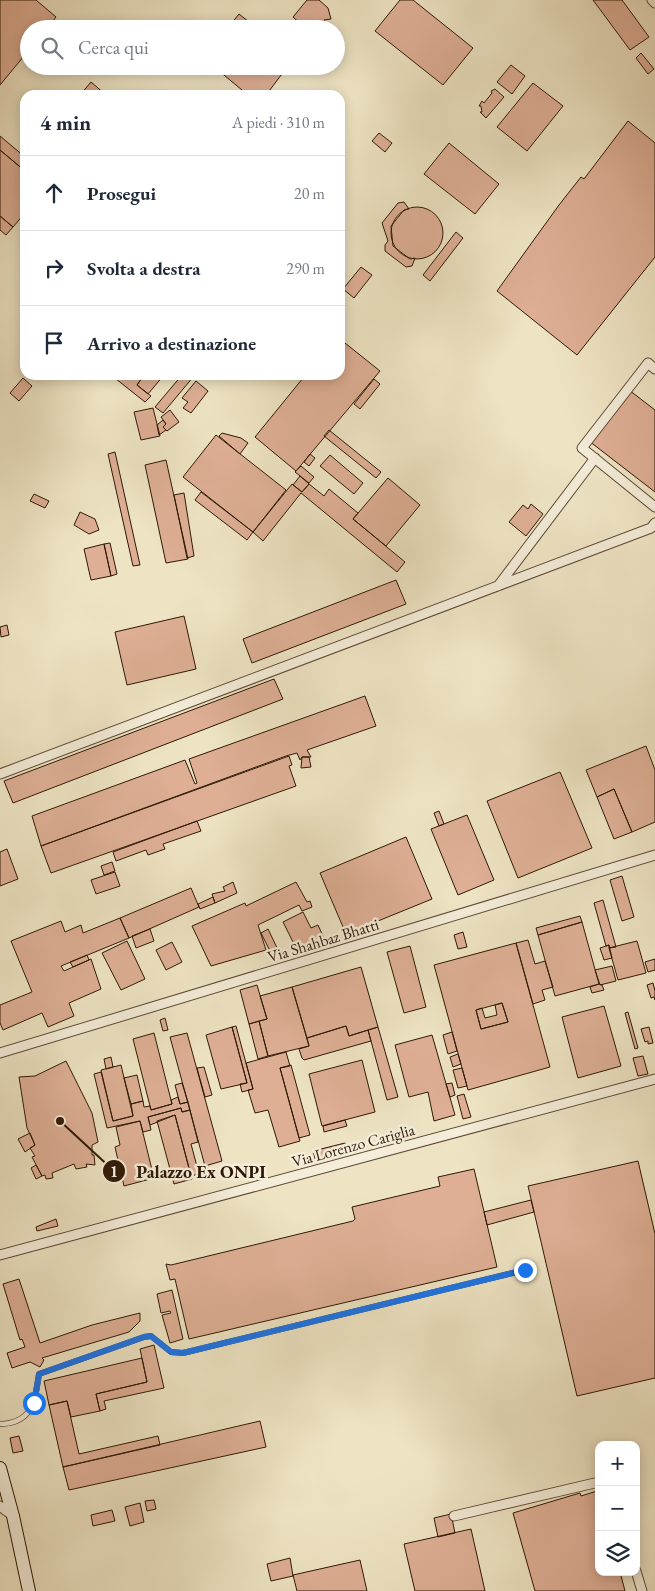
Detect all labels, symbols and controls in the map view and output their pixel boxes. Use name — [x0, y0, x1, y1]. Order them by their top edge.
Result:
search box — [20, 20, 345, 75]
icon: search — [38, 34, 66, 62]
text: Cerca qui — [78, 35, 149, 60]
text: 4 min — [40, 109, 91, 136]
text: A piedi · 310 m — [232, 112, 325, 133]
icon: ahead — [40, 179, 68, 207]
text: Prosegui — [87, 181, 156, 206]
text: 20 m — [294, 183, 325, 204]
icon: right — [40, 254, 68, 282]
text: Svolta a destra — [87, 256, 201, 281]
text: 290 m — [286, 258, 325, 279]
icon: arrive — [40, 329, 68, 357]
text: Arrivo a destinazione — [87, 331, 256, 356]
street label: Via Shahbaz Bhatti — [265, 914, 381, 967]
street label: Via Lorenzo Cariglia — [289, 1119, 418, 1172]
callout: Palazzo Ex ONPI — [101, 1155, 276, 1188]
text: Palazzo Ex ONPI — [136, 1160, 266, 1183]
text: 1 — [110, 1162, 118, 1181]
route end — [514, 1259, 537, 1282]
route start — [23, 1392, 46, 1415]
map controls — [595, 1441, 640, 1576]
button: + — [595, 1441, 640, 1486]
button: − — [595, 1486, 640, 1531]
button: layers — [595, 1531, 640, 1576]

